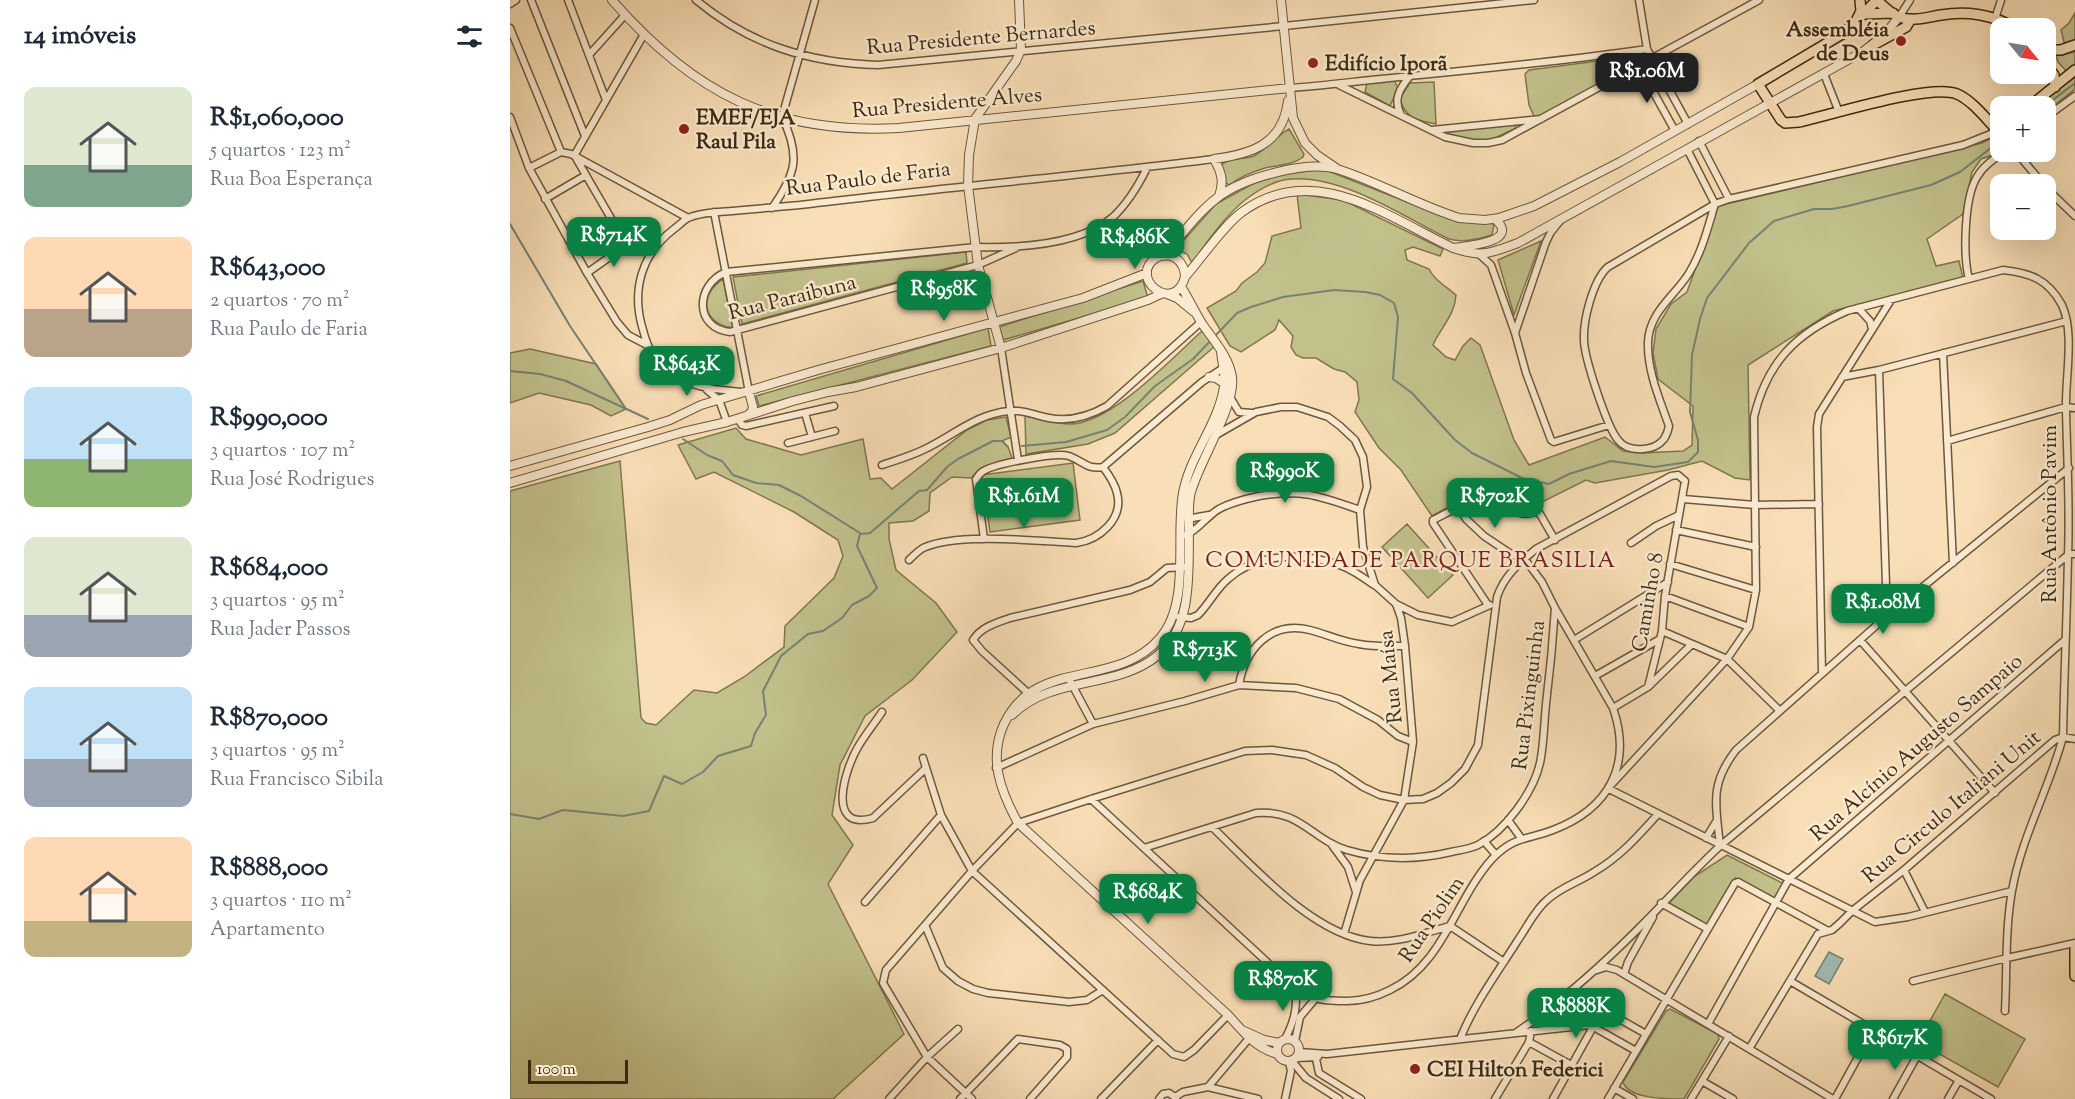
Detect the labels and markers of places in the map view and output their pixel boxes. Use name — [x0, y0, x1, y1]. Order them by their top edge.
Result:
place label: Assembléia de Deus — [1786, 16, 1889, 70]
marker: Assembléia de Deus — [1894, 34, 1908, 48]
place label: Edifício Iporã — [1325, 50, 1448, 80]
pin: R$1.06M — [1592, 53, 1702, 104]
marker: Edifício Iporã — [1306, 56, 1320, 70]
place label: EMEF/EJA Raul Pila — [696, 104, 796, 158]
marker: EMEF/EJA Raul Pila — [677, 122, 691, 136]
pin: R$714K — [565, 217, 663, 268]
pin: R$486K — [1086, 219, 1184, 270]
pin: R$958K — [895, 271, 993, 322]
pin: R$643K — [638, 346, 736, 397]
pin: R$990K — [1236, 453, 1334, 504]
pin: R$1.61M — [969, 478, 1079, 529]
pin: R$702K — [1446, 478, 1544, 529]
pin: R$1.08M — [1828, 584, 1938, 635]
pin: R$713K — [1156, 632, 1254, 683]
pin: R$684K — [1099, 874, 1197, 925]
pin: R$870K — [1234, 961, 1332, 1012]
pin: R$888K — [1527, 988, 1625, 1039]
pin: R$617K — [1846, 1020, 1944, 1071]
place label: CEI Hilton Federici — [1427, 1056, 1604, 1086]
marker: CEI Hilton Federici — [1408, 1062, 1422, 1076]

